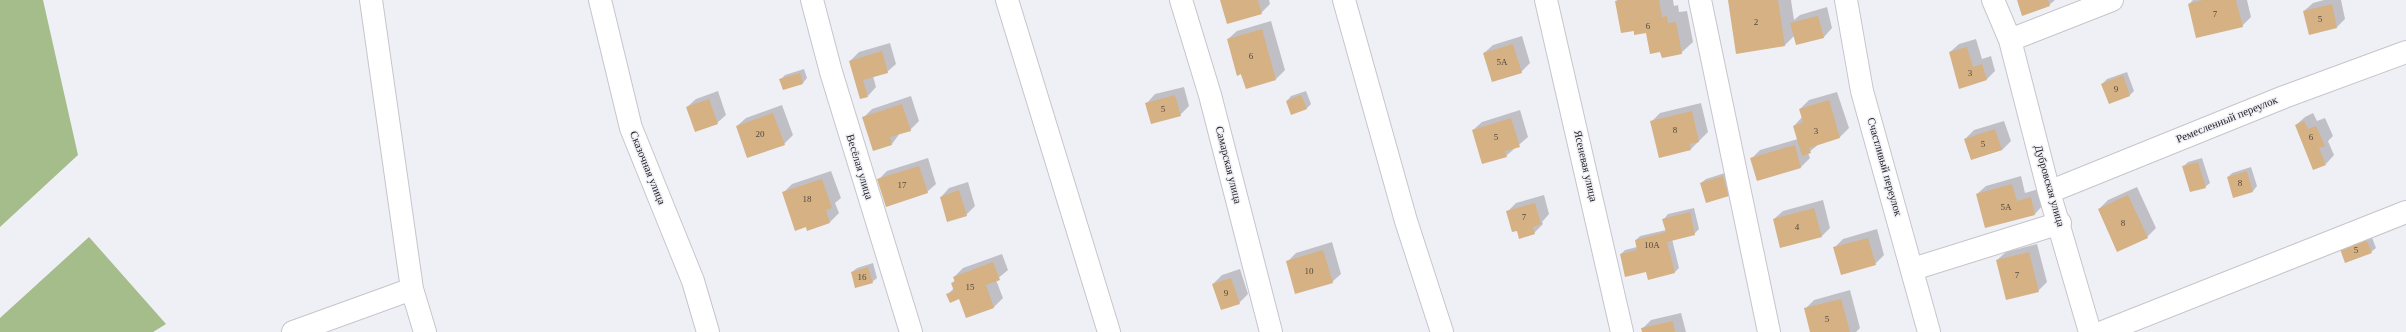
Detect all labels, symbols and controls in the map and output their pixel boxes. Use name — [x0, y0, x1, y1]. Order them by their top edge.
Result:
house number: 7 — [2213, 10, 2217, 20]
house number: 5 — [2318, 15, 2322, 25]
house number: 2 — [1754, 18, 1758, 28]
house number: 6 — [1646, 22, 1650, 32]
house number: 6 — [1249, 52, 1253, 62]
house number: 5А — [1497, 58, 1507, 68]
house number: 3 — [1968, 69, 1972, 79]
house number: 9 — [2114, 85, 2118, 95]
street label: Ремесленный переулок — [2174, 94, 2280, 146]
house number: 5 — [1161, 105, 1165, 115]
street label: Счастливый переулок — [1864, 116, 1904, 218]
street label: Самарская улица — [1212, 125, 1244, 205]
house number: 8 — [1673, 126, 1677, 136]
house number: 3 — [1814, 127, 1818, 137]
street label: Сказочная улица — [626, 129, 668, 207]
street label: Ясеневая улица — [1570, 129, 1600, 203]
house number: 20 — [756, 130, 764, 140]
street label: Весёлая улица — [843, 133, 875, 201]
house number: 5 — [1494, 133, 1498, 143]
house number: 6 — [2309, 133, 2313, 143]
house number: 5 — [1981, 140, 1985, 150]
street label: Дубровская улица — [2031, 144, 2067, 228]
house number: 8 — [2238, 179, 2242, 189]
house number: 17 — [898, 181, 906, 191]
house number: 18 — [802, 195, 812, 205]
house number: 5А — [2001, 203, 2011, 213]
house number: 7 — [1522, 213, 1526, 223]
house number: 8 — [2121, 219, 2125, 229]
house number: 4 — [1795, 223, 1799, 233]
house number: 10А — [1644, 241, 1660, 251]
house number: 5 — [2354, 246, 2358, 256]
house number: 10 — [1304, 267, 1314, 277]
house number: 7 — [2015, 271, 2019, 281]
house number: 16 — [858, 273, 866, 283]
house number: 15 — [966, 283, 974, 293]
house number: 9 — [1224, 289, 1228, 299]
house number: 5 — [1825, 315, 1829, 325]

